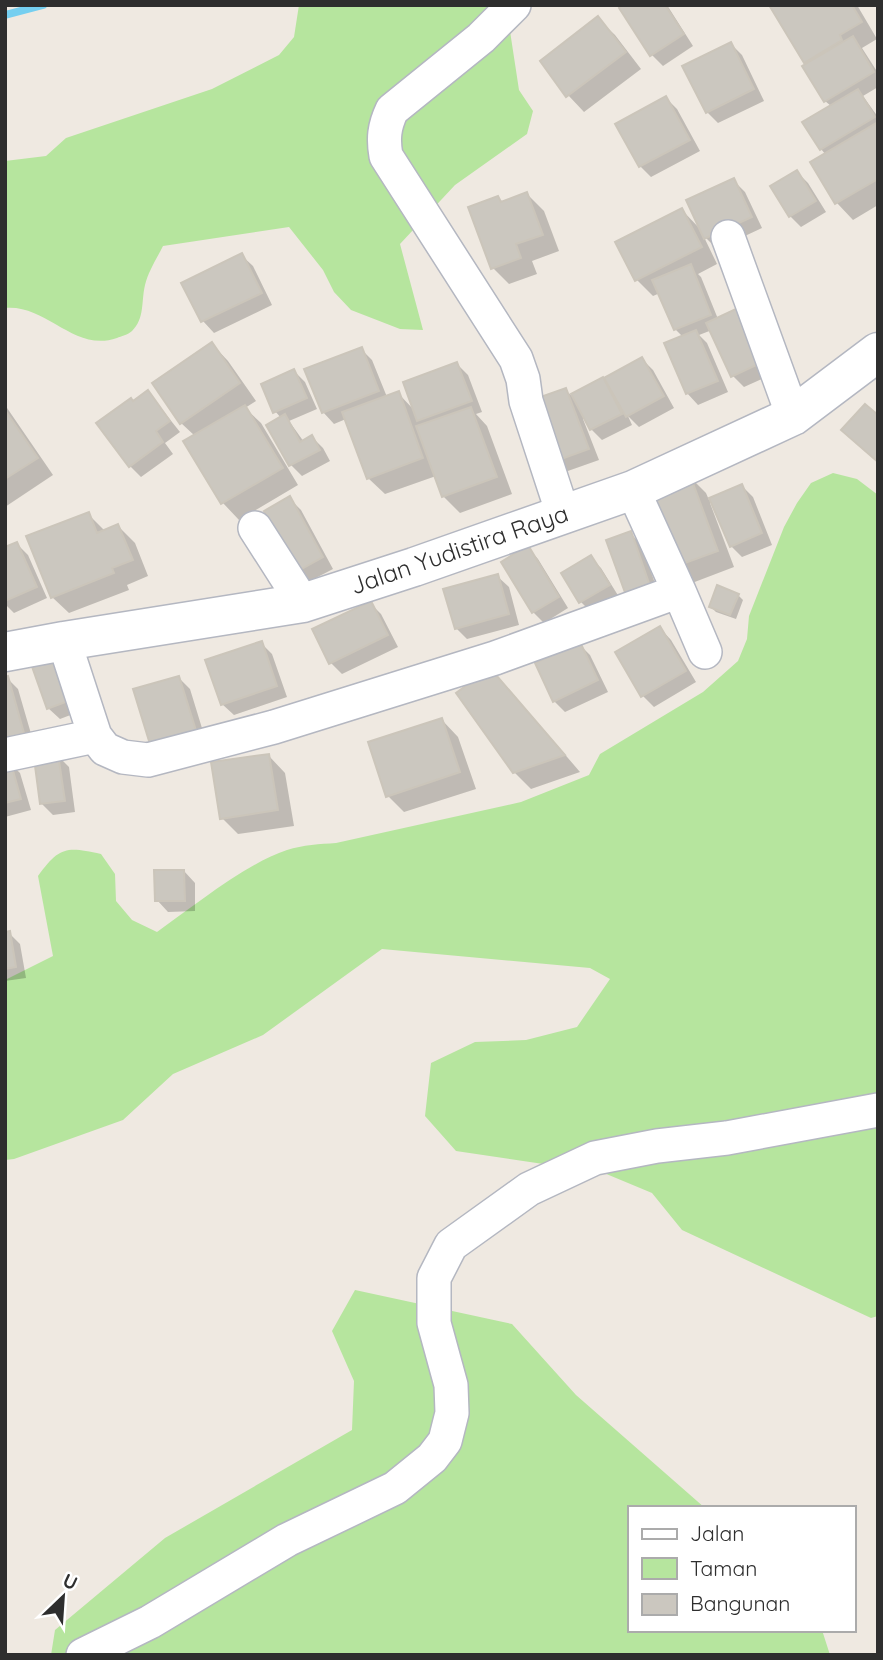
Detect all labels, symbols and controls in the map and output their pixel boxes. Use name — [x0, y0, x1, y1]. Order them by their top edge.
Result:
street label: Jalan Yudistira Raya — [346, 498, 572, 600]
legend — [628, 1506, 855, 1632]
text: Jalan — [690, 1520, 744, 1546]
text: Taman — [690, 1555, 757, 1581]
north arrow — [28, 1562, 98, 1632]
text: U — [59, 1568, 81, 1595]
text: Bangunan — [690, 1590, 790, 1616]

